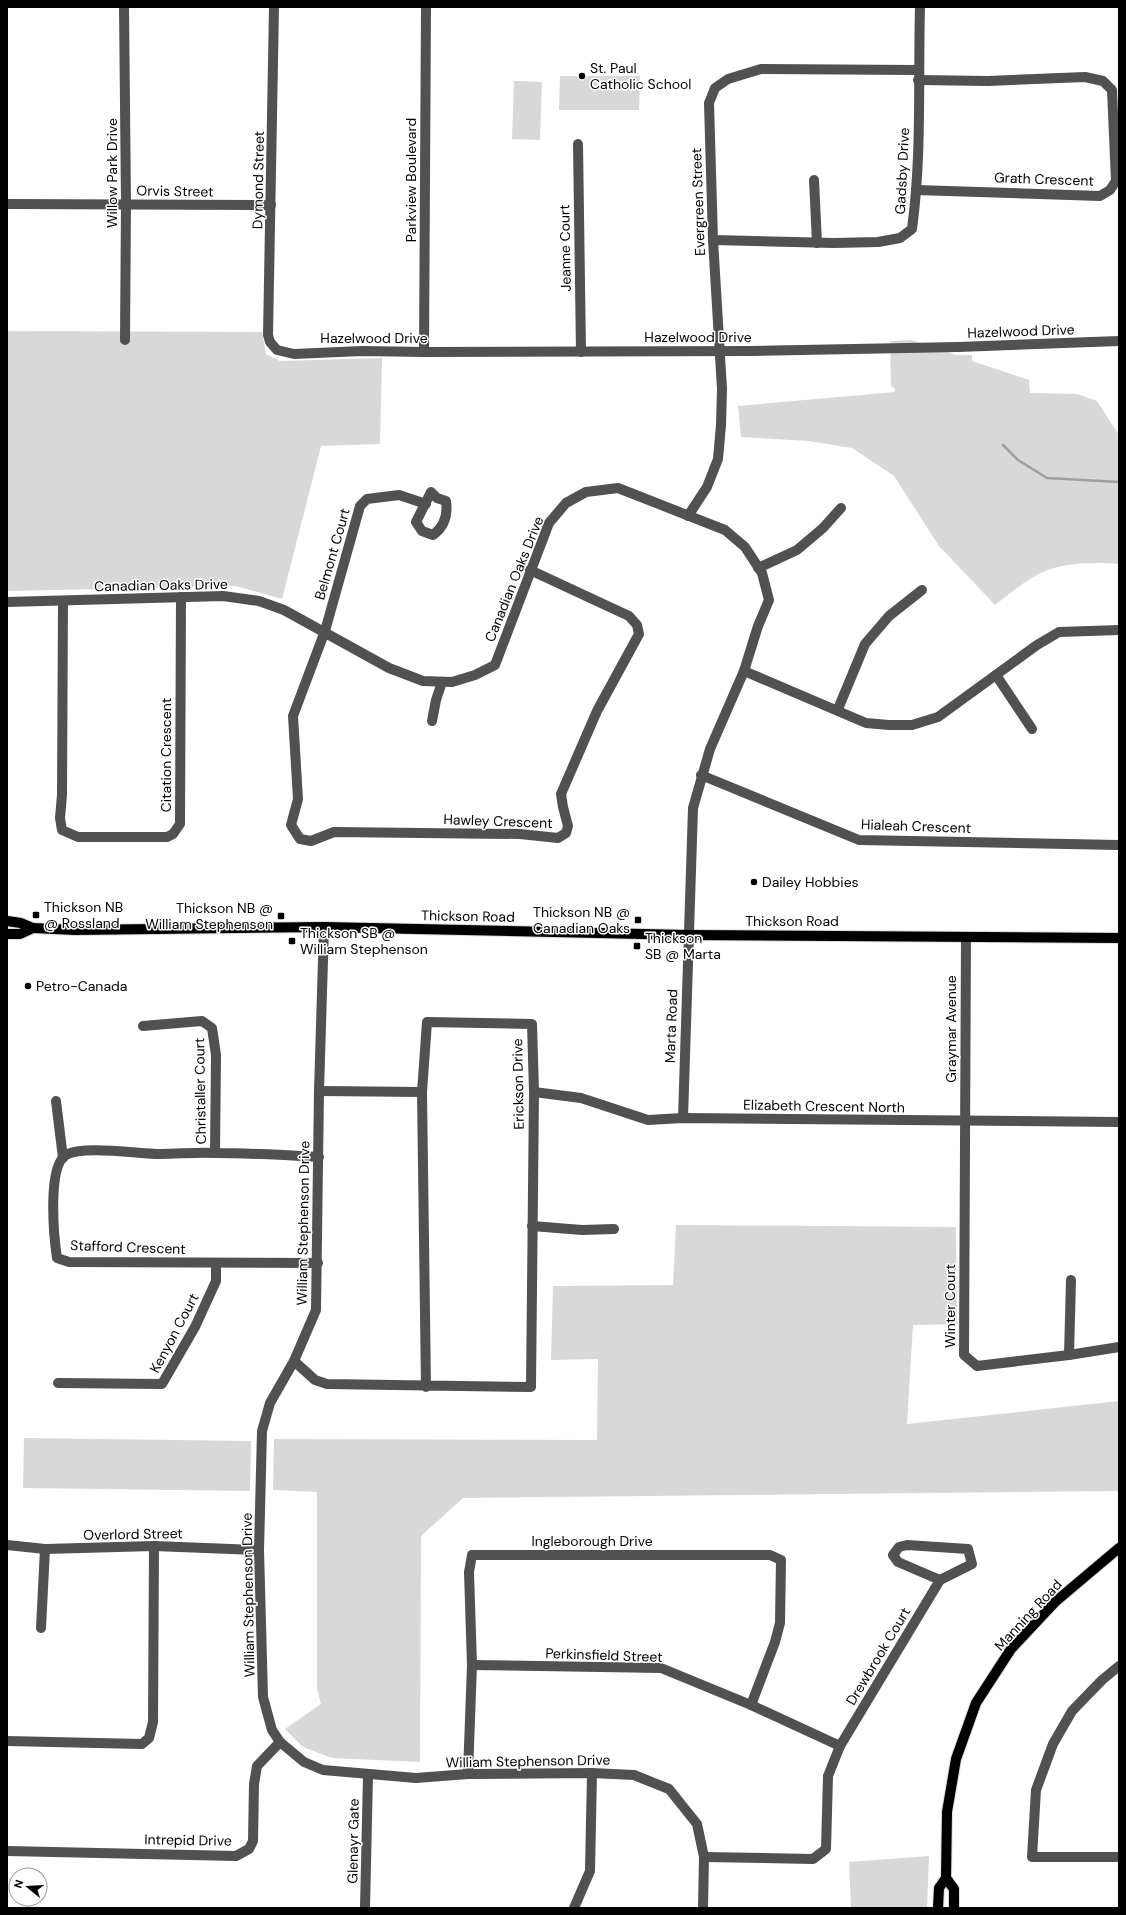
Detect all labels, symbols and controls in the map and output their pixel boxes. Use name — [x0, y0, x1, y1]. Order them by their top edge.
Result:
place label: St. Paul Catholic School — [590, 59, 691, 93]
marker: St. Paul Catholic School — [577, 71, 587, 81]
street label: Willow Park Drive — [103, 118, 121, 228]
street label: Parkview Boulevard — [402, 118, 420, 242]
street label: Gadsby Drive — [891, 127, 913, 215]
street label: Dymond Street — [248, 131, 268, 229]
street label: Evergreen Street — [687, 148, 709, 256]
street label: Grath Crescent — [994, 168, 1094, 190]
street label: Orvis Street — [136, 181, 214, 201]
street label: Jeanne Court — [555, 204, 575, 292]
street label: Hazelwood Drive — [967, 320, 1075, 342]
street label: Hazelwood Drive — [644, 328, 752, 346]
street label: Hazelwood Drive — [320, 329, 428, 347]
street label: Belmont Court — [310, 506, 354, 602]
street label: Canadian Oaks Drive — [481, 514, 547, 644]
street label: Canadian Oaks Drive — [94, 575, 228, 595]
street label: Citation Crescent — [157, 698, 175, 812]
street label: Hawley Crescent — [443, 810, 553, 832]
street label: Hialeah Crescent — [861, 815, 971, 837]
place label: Dailey Hobbies — [762, 873, 859, 891]
marker: Dailey Hobbies — [749, 877, 759, 887]
place label: Thickson NB @ Rossland — [44, 898, 123, 932]
place label: Thickson NB @ William Stephenson — [145, 899, 273, 933]
place label: Thickson NB @ Canadian Oaks — [533, 903, 630, 937]
street label: Thickson Road — [421, 906, 515, 926]
marker: Thickson NB @ Rossland — [31, 910, 41, 920]
marker: Thickson NB @ William Stephenson — [276, 911, 286, 921]
street label: Thickson Road — [745, 912, 839, 930]
marker: Thickson NB @ Canadian Oaks — [633, 915, 643, 925]
place label: Thickson SB @ William Stephenson — [300, 924, 428, 958]
place label: Thickson SB @ Marta — [645, 929, 721, 963]
marker: Thickson SB @ William Stephenson — [287, 936, 297, 946]
marker: Thickson SB @ Marta — [632, 941, 642, 951]
street label: Graymar Avenue — [942, 975, 960, 1083]
place label: Petro-Canada — [36, 977, 127, 995]
marker: Petro-Canada — [23, 981, 33, 991]
street label: Marta Road — [661, 989, 681, 1063]
street label: Christaller Court — [190, 1038, 210, 1144]
street label: Erickson Drive — [508, 1038, 528, 1130]
street label: Elizabeth Crescent North — [743, 1096, 905, 1116]
street label: William Stephenson Drive — [293, 1140, 313, 1306]
street label: Stafford Crescent — [70, 1236, 186, 1258]
street label: Winter Court — [941, 1264, 959, 1348]
street label: Kenyon Court — [145, 1290, 203, 1376]
street label: William Stephenson Drive — [238, 1512, 258, 1678]
street label: Overlord Street — [83, 1524, 183, 1544]
street label: Ingleborough Drive — [531, 1532, 653, 1550]
street label: Manning Road — [990, 1576, 1066, 1654]
street label: Drewbrook Court — [842, 1604, 914, 1708]
street label: Perkinsfield Street — [545, 1644, 663, 1666]
street label: William Stephenson Drive — [445, 1751, 611, 1771]
street label: Glenayr Gate — [343, 1798, 363, 1884]
street label: Intrepid Drive — [144, 1830, 232, 1850]
north arrow — [8, 1867, 48, 1907]
text: N — [11, 1878, 26, 1890]

